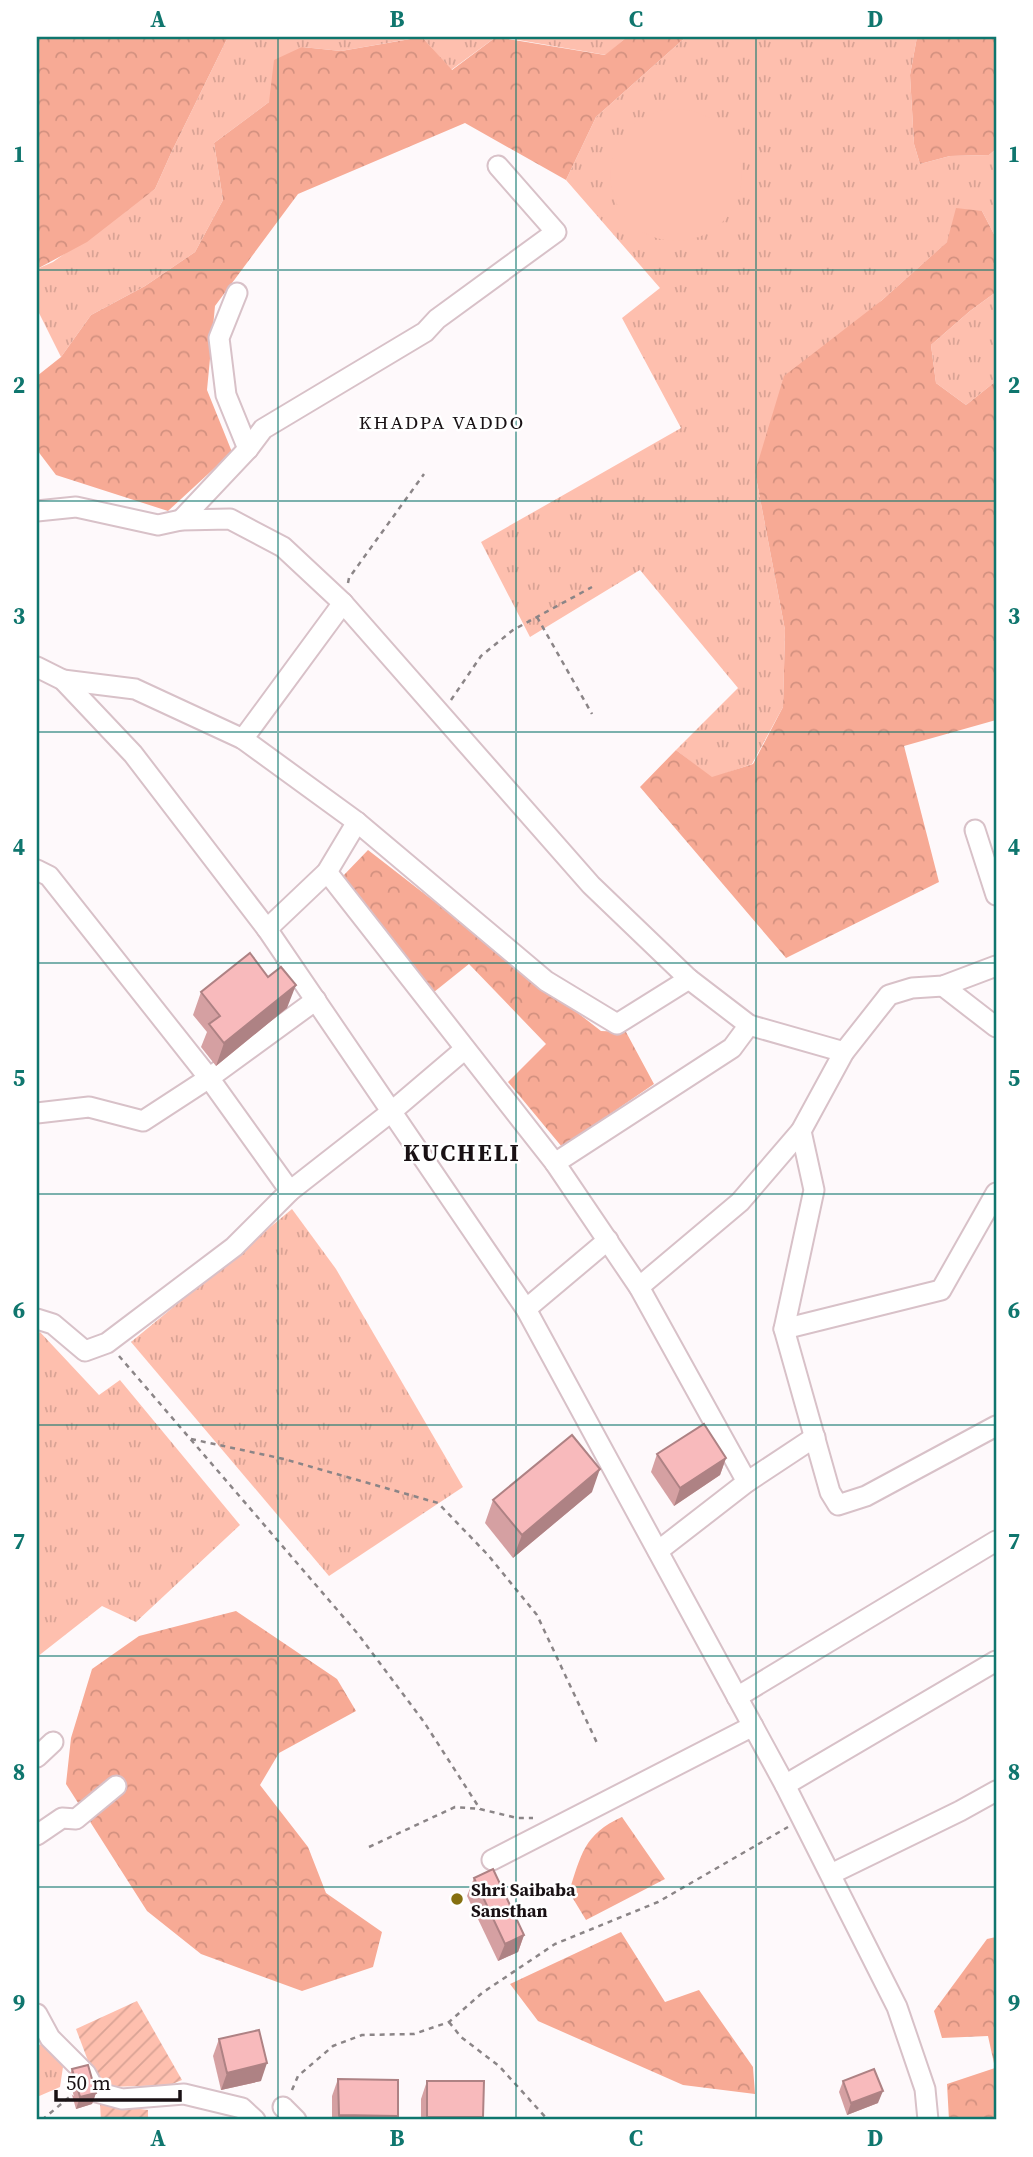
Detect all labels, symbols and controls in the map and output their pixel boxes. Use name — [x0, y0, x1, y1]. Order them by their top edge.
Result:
text: A — [150, 3, 166, 35]
text: B — [390, 3, 405, 35]
text: C — [629, 3, 643, 35]
text: D — [867, 3, 883, 35]
text: 1 — [13, 138, 25, 170]
text: 1 — [1008, 138, 1020, 170]
text: 2 — [13, 369, 25, 401]
text: 2 — [1008, 369, 1020, 401]
district label: KHADPA VADDO — [359, 409, 525, 435]
text: 3 — [13, 600, 25, 632]
text: 3 — [1008, 600, 1020, 632]
text: 4 — [13, 831, 25, 863]
text: 4 — [1008, 831, 1020, 863]
text: 5 — [13, 1062, 25, 1094]
text: 5 — [1008, 1062, 1020, 1094]
district label: KUCHELI — [403, 1136, 521, 1169]
text: 6 — [13, 1294, 25, 1326]
text: 6 — [1008, 1294, 1020, 1326]
text: 7 — [13, 1525, 25, 1557]
text: 7 — [1008, 1525, 1020, 1557]
text: 8 — [13, 1756, 25, 1788]
text: 8 — [1008, 1756, 1020, 1788]
place label: Shri Saibaba Sansthan — [471, 1877, 576, 1923]
marker: Shri Saibaba Sansthan — [449, 1891, 465, 1907]
text: 9 — [13, 1987, 25, 2019]
text: 9 — [1008, 1987, 1020, 2019]
scale bar — [56, 2059, 180, 2103]
text: 50 m — [66, 2068, 111, 2097]
text: A — [150, 2122, 166, 2154]
text: B — [390, 2122, 405, 2154]
text: C — [629, 2122, 643, 2154]
text: D — [867, 2122, 883, 2154]

